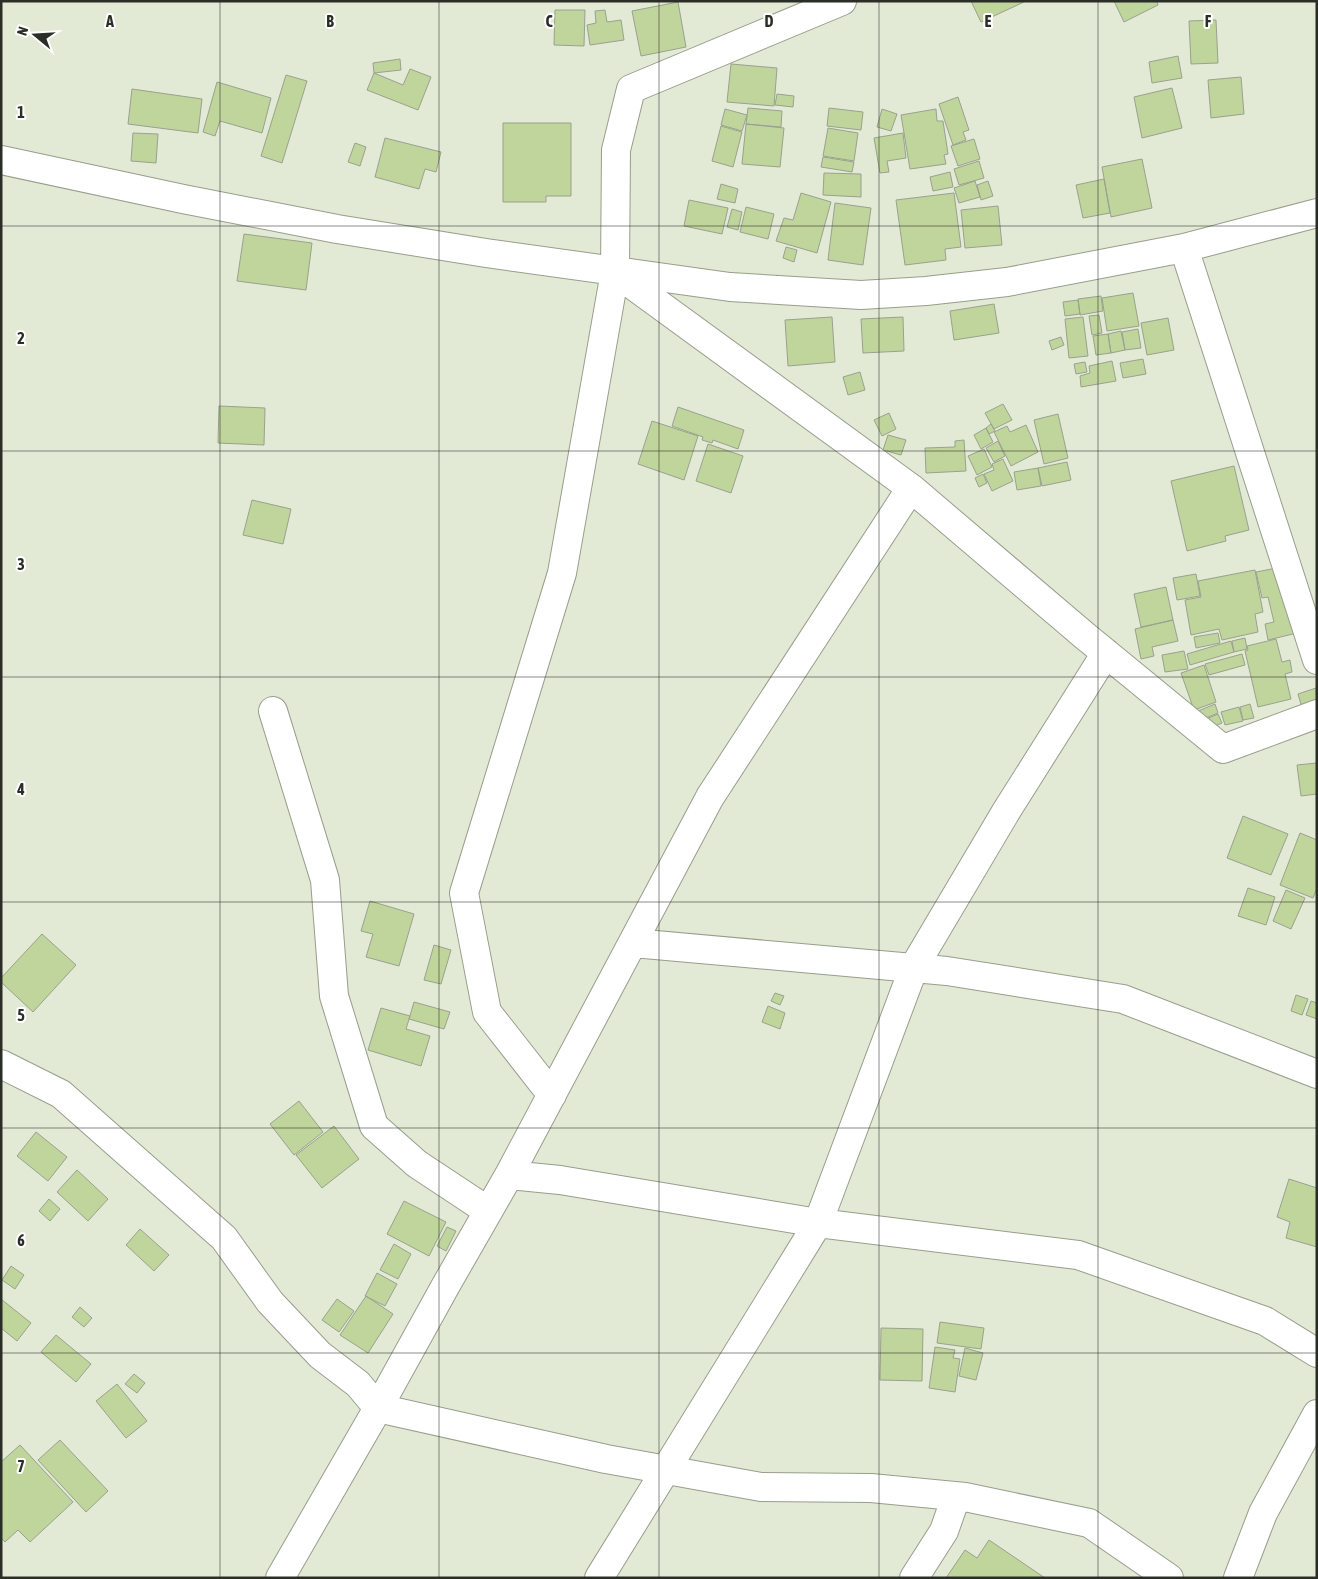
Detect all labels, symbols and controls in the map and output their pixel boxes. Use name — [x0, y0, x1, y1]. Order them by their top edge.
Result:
north arrow — [10, 10, 60, 60]
text: A — [105, 12, 114, 30]
text: B — [326, 12, 334, 30]
text: C — [545, 12, 553, 30]
text: D — [765, 12, 774, 30]
text: E — [985, 12, 992, 30]
text: F — [1205, 12, 1212, 30]
text: N — [14, 25, 32, 37]
text: 1 — [17, 103, 25, 121]
text: 2 — [17, 329, 25, 347]
text: 3 — [17, 555, 25, 573]
text: 4 — [16, 780, 25, 798]
text: 5 — [17, 1006, 25, 1024]
text: 6 — [17, 1231, 25, 1249]
text: 7 — [17, 1457, 25, 1475]

